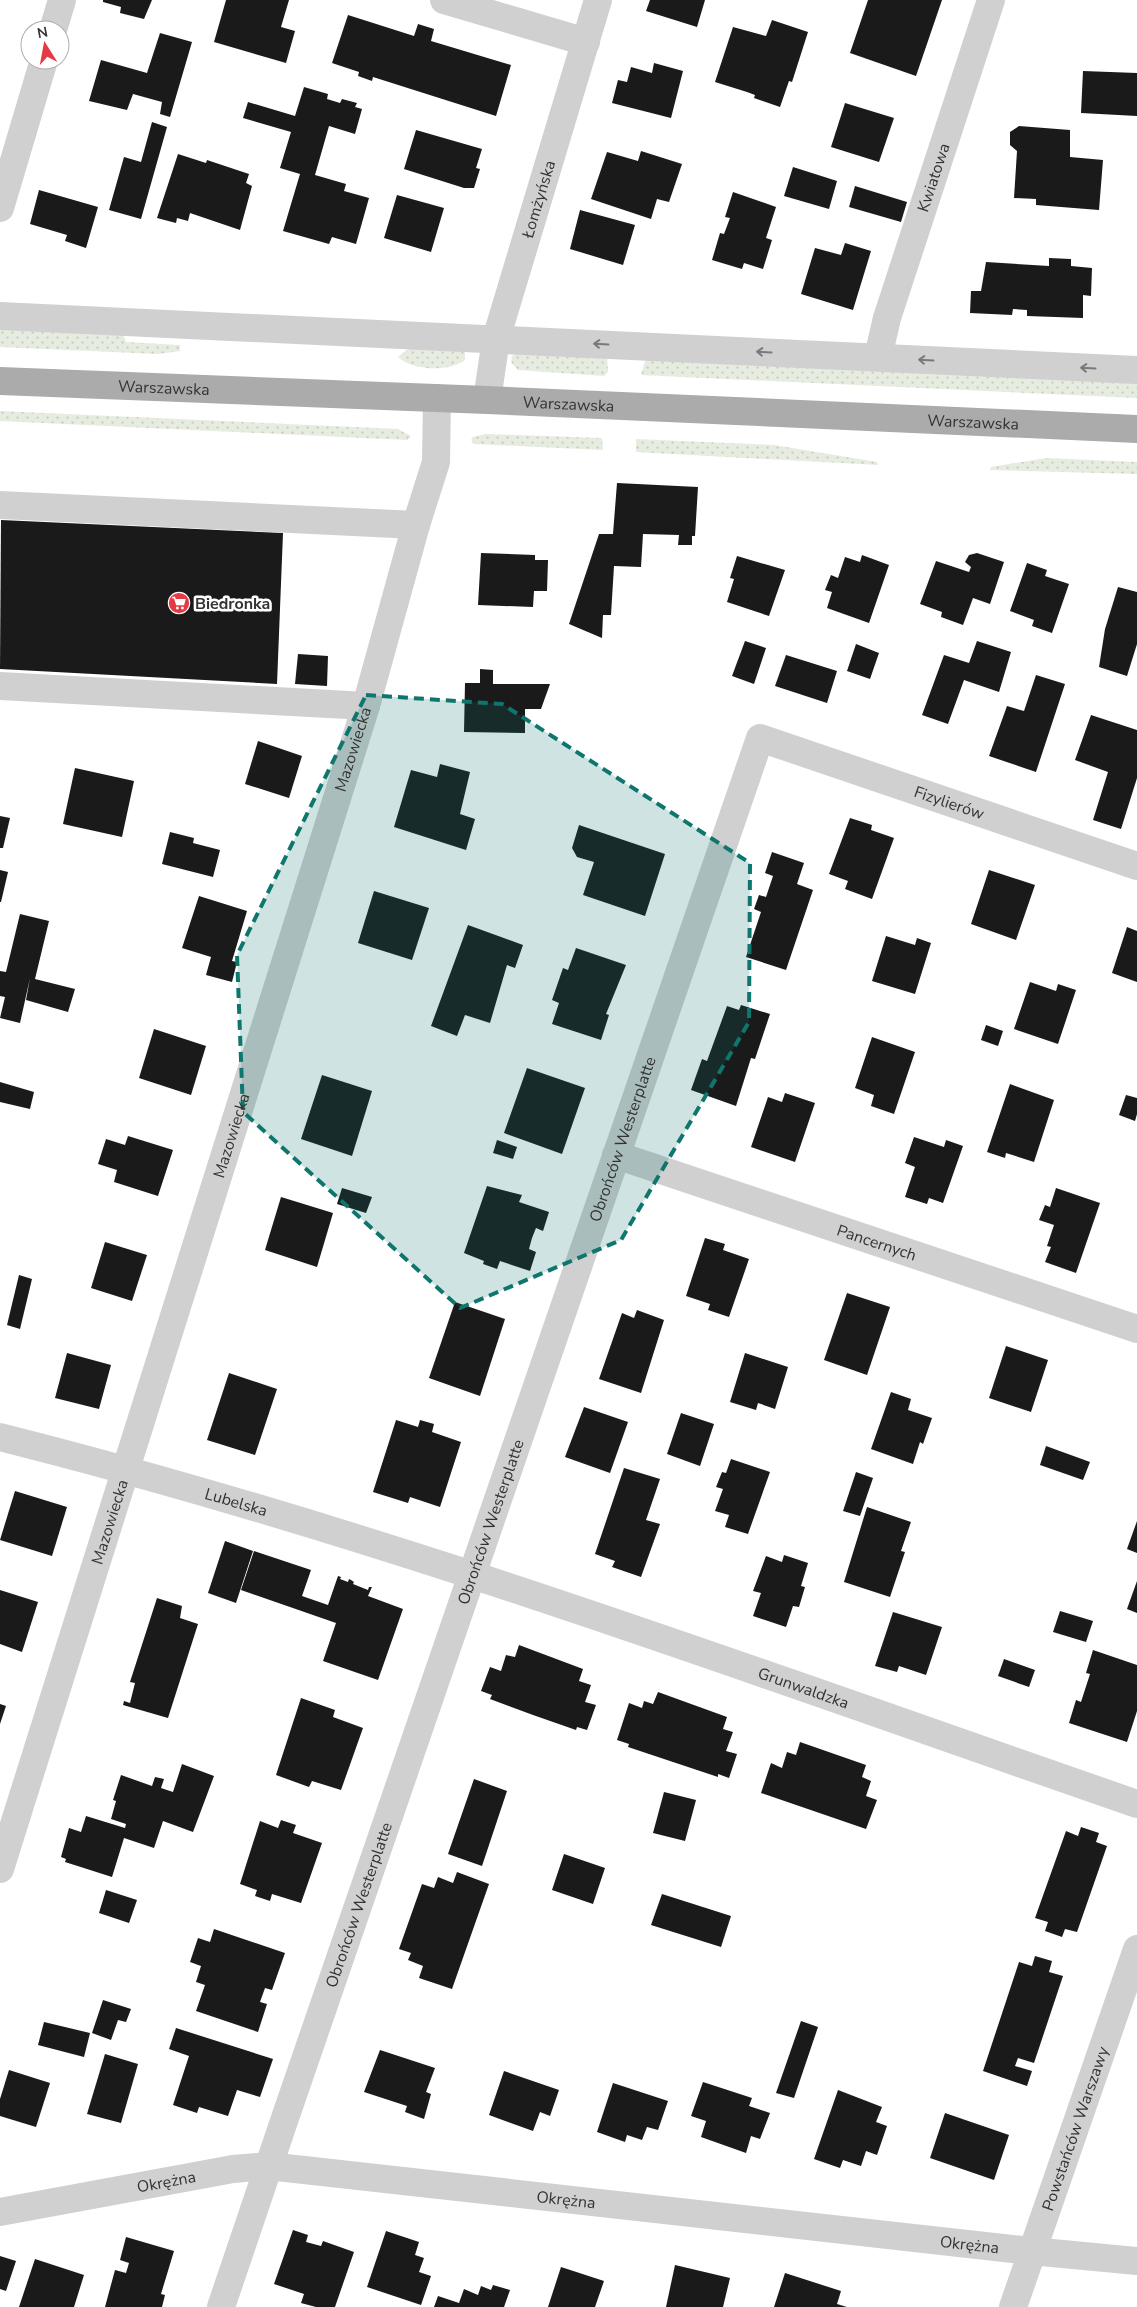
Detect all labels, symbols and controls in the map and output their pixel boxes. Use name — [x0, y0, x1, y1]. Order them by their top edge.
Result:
north arrow — [20, 20, 70, 70]
text: N — [36, 22, 50, 43]
street label: Kwiatowa — [912, 140, 955, 215]
street label: Łomżyńska — [517, 158, 561, 242]
one-way arrow — [594, 339, 610, 349]
one-way arrow — [756, 347, 772, 356]
one-way arrow — [918, 355, 934, 364]
one-way arrow — [1081, 363, 1097, 372]
street label: Warszawska — [118, 376, 210, 401]
street label: Warszawska — [522, 392, 615, 418]
street label: Warszawska — [927, 410, 1019, 436]
supermarket icon: Biedronka — [167, 591, 191, 615]
place label: Biedronka — [195, 593, 270, 615]
street label: Mazowiecka — [330, 704, 377, 795]
street label: Fizylierów — [911, 781, 988, 826]
street label: Obrońców Westerplatte — [584, 1054, 662, 1225]
street label: Mazowiecka — [208, 1091, 255, 1181]
street label: Pancernych — [834, 1220, 919, 1267]
street label: Obrońców Westerplatte — [453, 1437, 530, 1608]
street label: Mazowiecka — [87, 1477, 134, 1567]
street label: Lubelska — [202, 1483, 270, 1522]
street label: Grunwaldzka — [755, 1662, 852, 1714]
street label: Obrońców Westerplatte — [321, 1820, 398, 1991]
street label: Powstańców Warszawy — [1037, 2043, 1115, 2214]
street label: Okrężna — [135, 2166, 198, 2199]
street label: Okrężna — [535, 2186, 597, 2214]
street label: Okrężna — [939, 2231, 1000, 2259]

